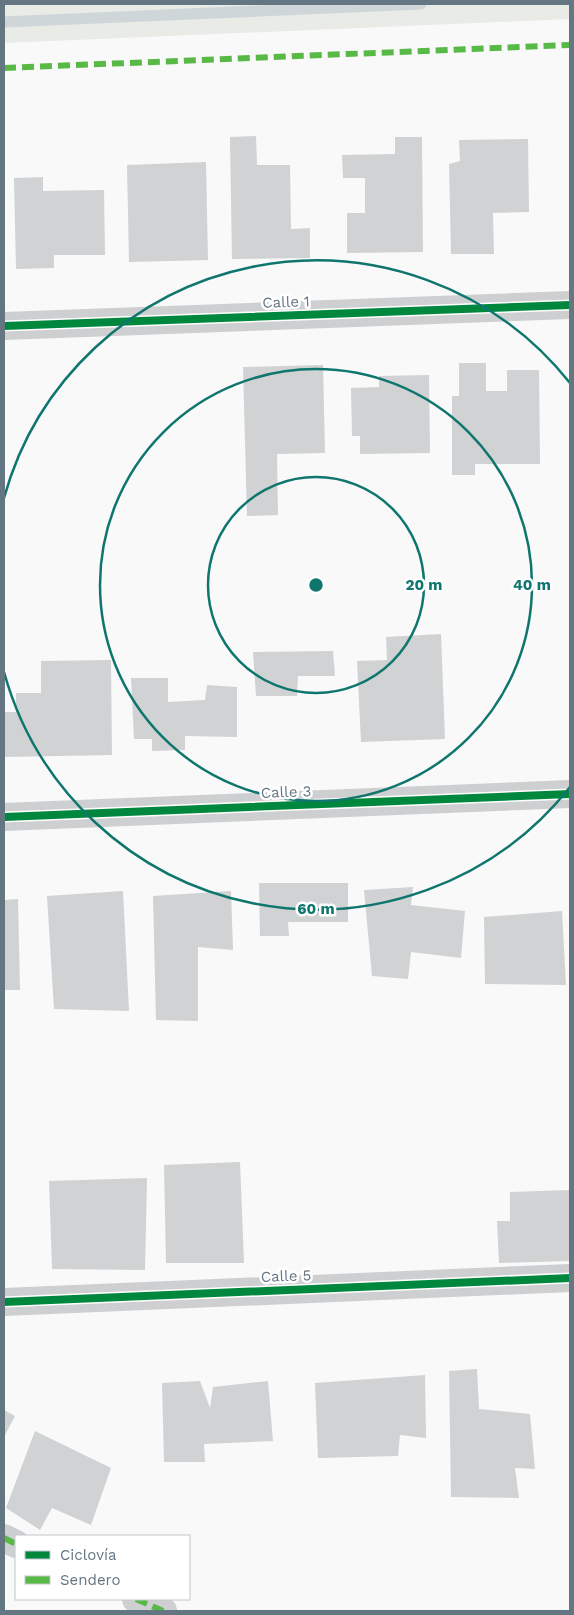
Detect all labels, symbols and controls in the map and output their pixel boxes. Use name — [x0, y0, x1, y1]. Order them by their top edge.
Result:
street label: Calle 1 — [262, 292, 310, 312]
centre of rings — [307, 576, 325, 594]
text: 20 m — [405, 576, 443, 594]
text: 40 m — [513, 576, 551, 594]
street label: Calle 3 — [260, 782, 312, 802]
text: 60 m — [297, 900, 335, 918]
street label: Calle 5 — [260, 1266, 312, 1286]
legend — [15, 1535, 190, 1600]
text: Ciclovía — [60, 1546, 117, 1564]
text: Sendero — [60, 1571, 121, 1589]

